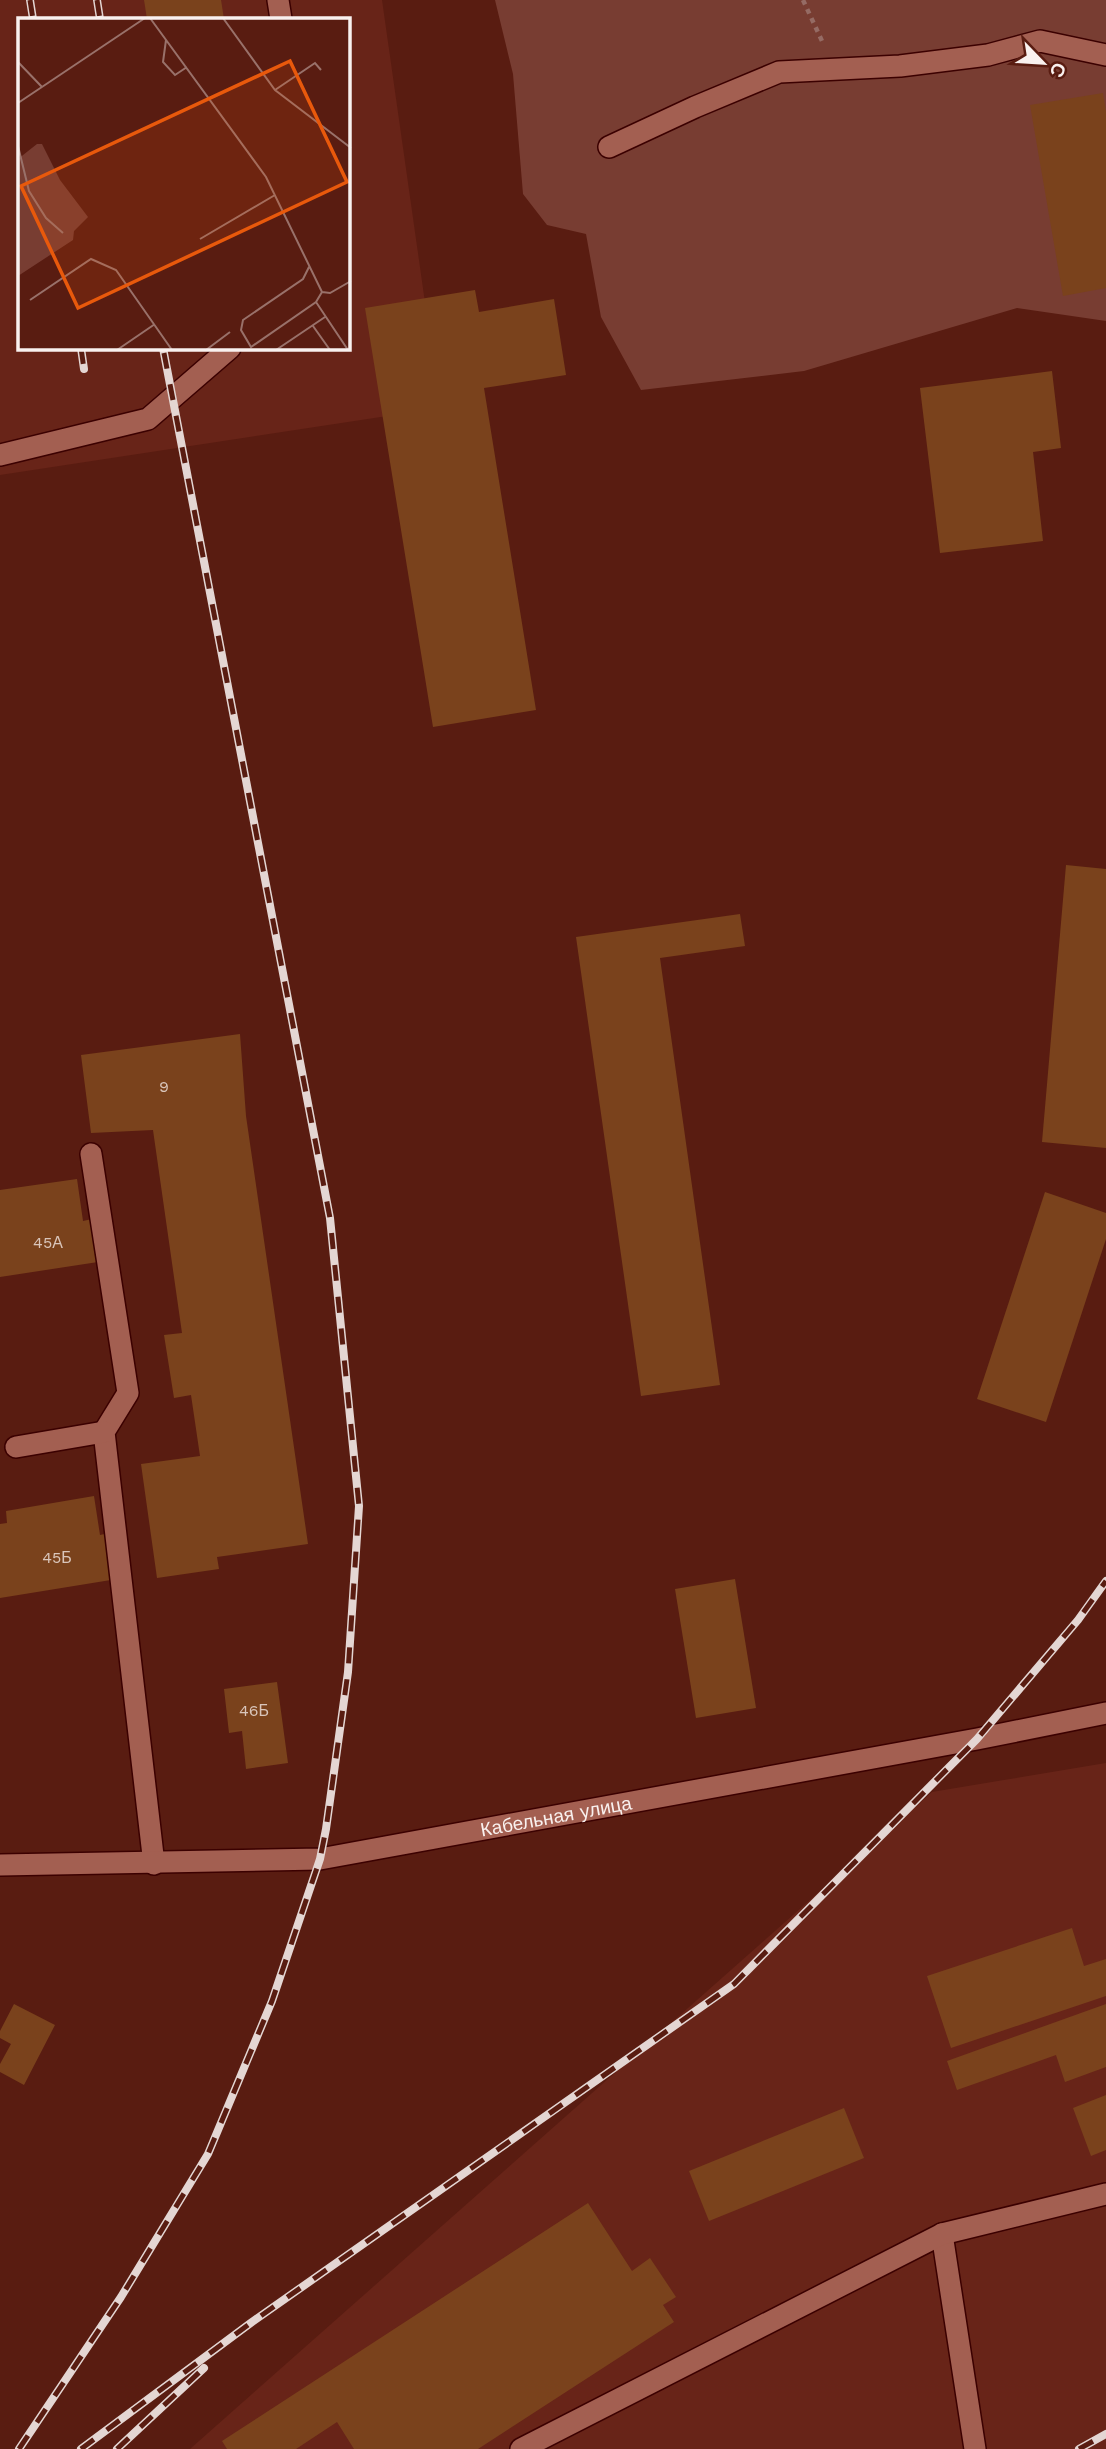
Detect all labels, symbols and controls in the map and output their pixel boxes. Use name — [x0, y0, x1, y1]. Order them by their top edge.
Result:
inset map — [18, 18, 350, 350]
north arrow — [1008, 28, 1078, 98]
text: С — [1045, 59, 1071, 81]
house number: 9 — [159, 1077, 169, 1096]
house number: 45А — [33, 1233, 63, 1252]
house number: 45Б — [42, 1548, 72, 1567]
house number: 46Б — [239, 1701, 269, 1720]
street label: Кабельная улица — [479, 1791, 634, 1841]

